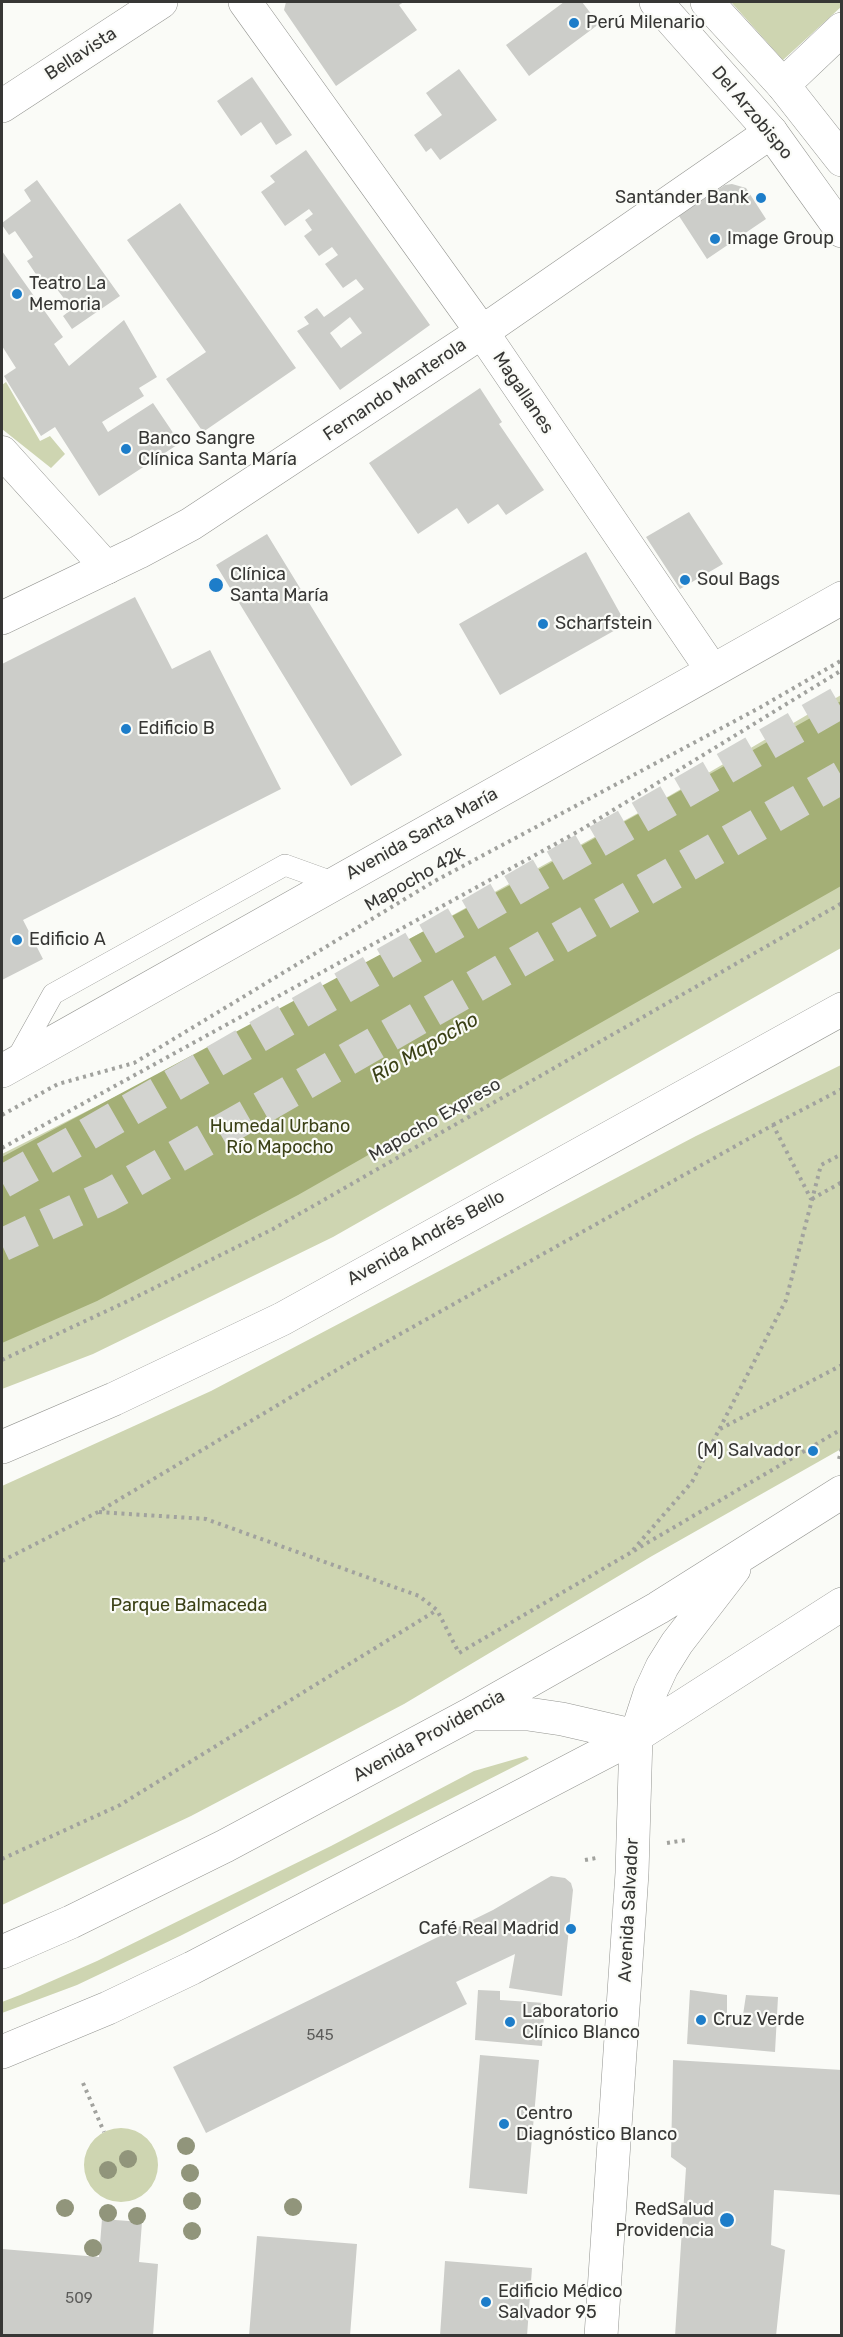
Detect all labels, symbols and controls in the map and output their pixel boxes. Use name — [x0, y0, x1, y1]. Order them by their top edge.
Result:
place label: Perú Milenario — [586, 12, 705, 34]
marker: Perú Milenario — [567, 16, 581, 30]
street label: Bellavista — [41, 23, 121, 85]
street label: Del Arzobispo — [707, 62, 797, 164]
place label: Santander Bank — [615, 187, 749, 209]
marker: Santander Bank — [754, 191, 768, 205]
place label: Image Group — [727, 228, 834, 250]
marker: Image Group — [708, 232, 722, 246]
place label: Teatro La Memoria — [29, 273, 106, 316]
marker: Teatro La Memoria — [10, 287, 24, 301]
street label: Fernando Manterola — [319, 334, 471, 446]
street label: Magallanes — [488, 348, 558, 438]
place label: Banco Sangre Clínica Santa María — [138, 428, 297, 470]
marker: Banco Sangre Clínica Santa María — [119, 442, 133, 456]
place label: Clínica Santa María — [230, 564, 329, 606]
place label: Soul Bags — [697, 569, 780, 591]
marker: Soul Bags — [678, 573, 692, 587]
marker: Clínica Santa María — [207, 576, 225, 594]
place label: Scharfstein — [555, 613, 652, 635]
marker: Scharfstein — [536, 617, 550, 631]
place label: Edificio B — [138, 718, 215, 740]
marker: Edificio B — [119, 722, 133, 736]
street label: Avenida Santa María — [342, 783, 502, 885]
street label: Mapocho 42k — [361, 842, 469, 916]
place label: Edificio A — [29, 929, 106, 951]
marker: Edificio A — [10, 933, 24, 947]
water label: Río Mapocho — [367, 1008, 483, 1088]
street label: Mapocho Expreso — [365, 1074, 505, 1166]
park label: Humedal Urbano Río Mapocho — [210, 1116, 350, 1158]
street label: Avenida Andrés Bello — [343, 1186, 509, 1290]
place label: (M) Salvador — [697, 1440, 801, 1462]
marker: (M) Salvador — [806, 1444, 820, 1458]
park label: Parque Balmaceda — [111, 1595, 267, 1617]
street label: Avenida Providencia — [349, 1685, 509, 1787]
street label: Avenida Salvador — [614, 1837, 644, 1983]
place label: Café Real Madrid — [419, 1918, 559, 1940]
marker: Café Real Madrid — [564, 1922, 578, 1936]
place label: Laboratorio Clínico Blanco — [522, 2001, 640, 2044]
place label: Cruz Verde — [713, 2009, 805, 2031]
marker: Cruz Verde — [694, 2013, 708, 2027]
marker: Laboratorio Clínico Blanco — [503, 2015, 517, 2029]
house number: 545 — [306, 2027, 334, 2045]
place label: Centro Diagnóstico Blanco — [516, 2103, 677, 2146]
marker: Centro Diagnóstico Blanco — [497, 2117, 511, 2131]
place label: RedSalud Providencia — [616, 2199, 714, 2242]
marker: RedSalud Providencia — [718, 2211, 736, 2229]
place label: Edificio Médico Salvador 95 — [498, 2281, 622, 2324]
house number: 509 — [65, 2290, 93, 2308]
marker: Edificio Médico Salvador 95 — [479, 2295, 493, 2309]

